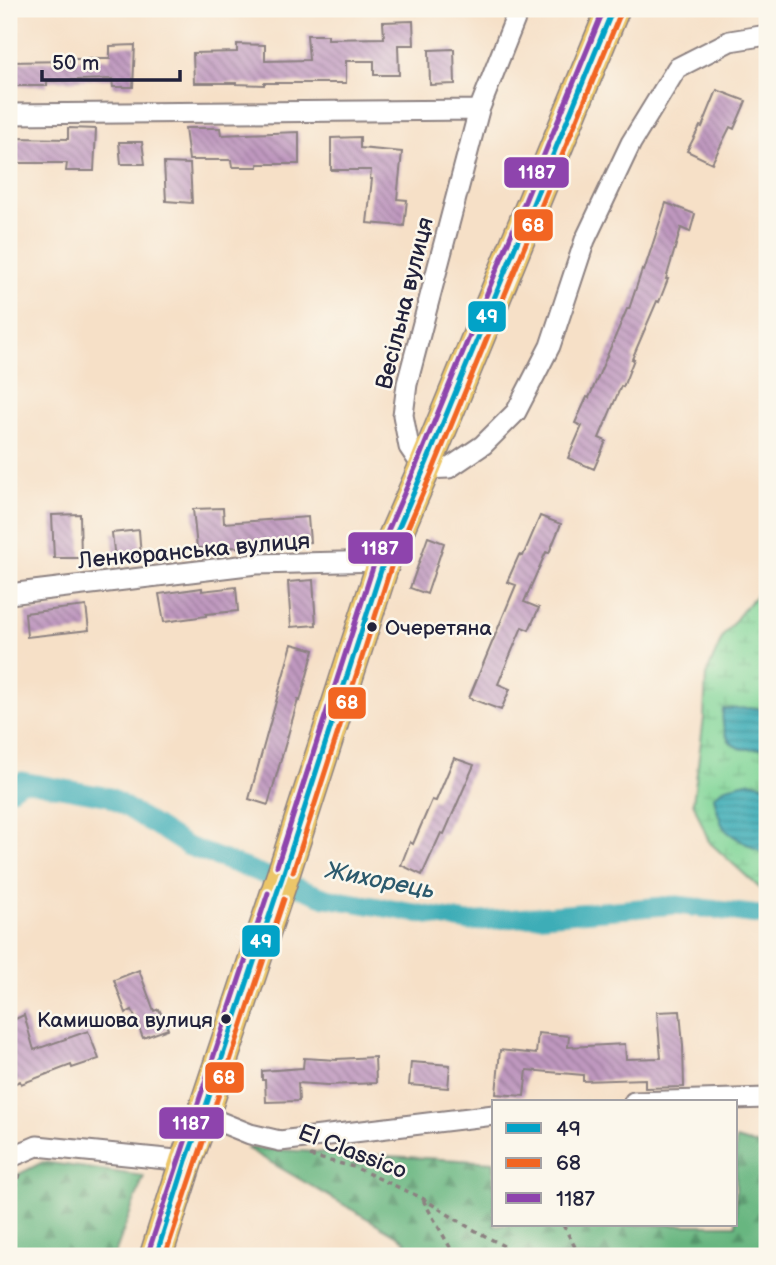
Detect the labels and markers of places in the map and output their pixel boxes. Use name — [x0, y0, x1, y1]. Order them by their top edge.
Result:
place label: Очеретяна — [385, 616, 492, 641]
marker: Очеретяна — [365, 620, 379, 634]
place label: Камишова вулиця — [37, 1008, 213, 1033]
marker: Камишова вулиця — [219, 1012, 233, 1026]

